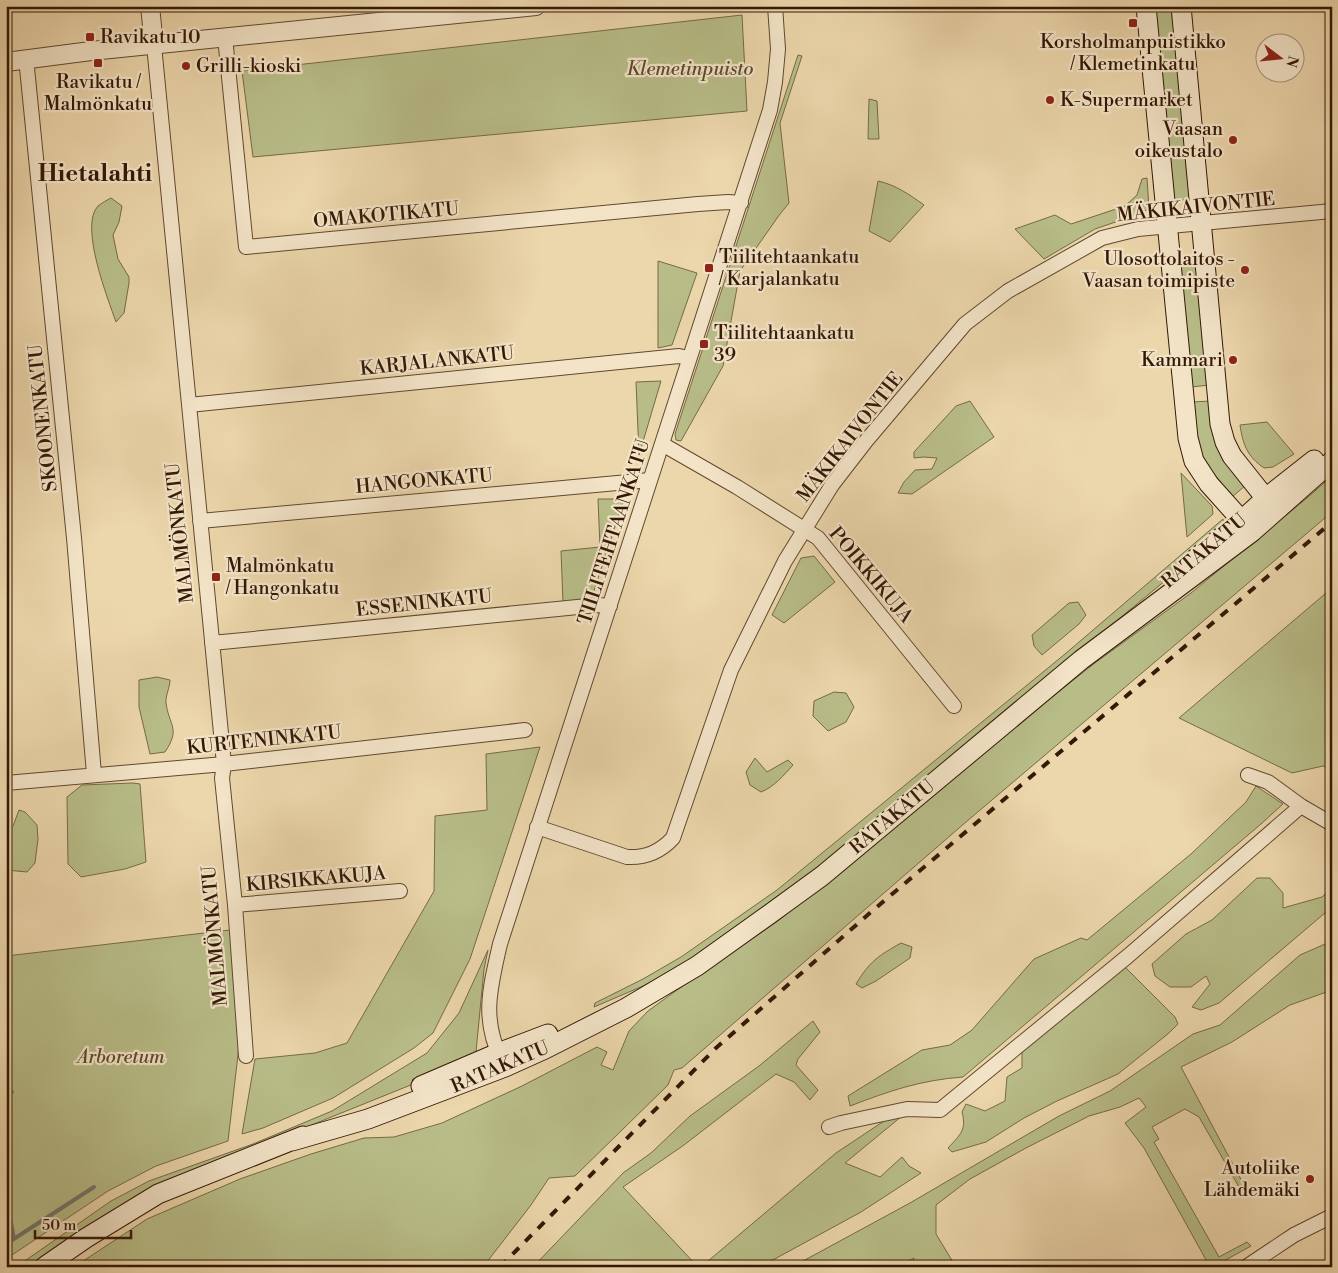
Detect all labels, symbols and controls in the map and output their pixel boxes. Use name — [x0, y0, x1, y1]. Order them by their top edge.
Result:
marker: Korsholmanpuistikko / Klemetinkatu — [1127, 17, 1139, 29]
place label: Ravikatu 10 — [100, 25, 201, 49]
place label: Korsholmanpuistikko / Klemetinkatu — [1040, 30, 1226, 76]
marker: Ravikatu 10 — [84, 31, 96, 43]
north arrow — [1256, 32, 1306, 82]
place label: Grilli-kioski — [196, 54, 301, 78]
text: N — [1281, 54, 1302, 69]
marker: Ravikatu / Malmönkatu — [92, 57, 104, 69]
park label: Klemetinpuisto — [627, 57, 753, 81]
marker: Grilli-kioski — [180, 60, 192, 72]
place label: Ravikatu / Malmönkatu — [44, 70, 152, 116]
place label: K-Supermarket — [1060, 88, 1193, 112]
marker: K-Supermarket — [1044, 94, 1056, 106]
place label: Vaasan oikeustalo — [1134, 117, 1223, 163]
marker: Vaasan oikeustalo — [1227, 134, 1239, 146]
district label: Hietalahti — [38, 159, 153, 189]
street label: MÄKIKAIVONTIE — [1116, 186, 1276, 227]
street label: OMAKOTIKATU — [312, 197, 460, 233]
place label: Tiilitehtaankatu / Karjalankatu — [718, 245, 859, 291]
place label: Ulosottolaitos - Vaasan toimipiste — [1081, 247, 1235, 293]
marker: Tiilitehtaankatu / Karjalankatu — [703, 262, 715, 274]
marker: Ulosottolaitos - Vaasan toimipiste — [1239, 264, 1251, 276]
place label: Tiilitehtaankatu 39 — [714, 321, 854, 367]
marker: Tiilitehtaankatu 39 — [698, 338, 710, 350]
street label: KARJALANKATU — [359, 341, 515, 381]
street label: SKOONENKATU — [23, 343, 63, 493]
place label: Kammari — [1141, 348, 1223, 372]
marker: Kammari — [1227, 354, 1239, 366]
street label: MÄKIKAIVONTIE — [791, 366, 908, 507]
street label: TIILITEHTAANKATU — [573, 436, 655, 628]
street label: MALMÖNKATU — [160, 462, 199, 604]
street label: HANGONKATU — [354, 463, 494, 499]
street label: RATAKATU — [1156, 508, 1252, 594]
street label: POIKKIKUJA — [824, 522, 919, 629]
place label: Malmönkatu / Hangonkatu — [225, 554, 339, 600]
marker: Malmönkatu / Hangonkatu — [210, 571, 222, 583]
street label: ESSENINKATU — [355, 584, 493, 622]
street label: KURTENINKATU — [185, 720, 343, 760]
street label: RATAKATU — [844, 774, 940, 860]
street label: KIRSIKKAKUJA — [245, 861, 388, 897]
street label: MALMÖNKATU — [196, 865, 233, 1007]
street label: RATAKATU — [447, 1036, 553, 1098]
park label: Arboretum — [75, 1045, 165, 1069]
place label: Autoliike Lähdemäki — [1204, 1156, 1300, 1202]
marker: Autoliike Lähdemäki — [1304, 1173, 1316, 1185]
scale bar — [35, 1208, 131, 1240]
text: 50 m — [42, 1216, 76, 1235]

